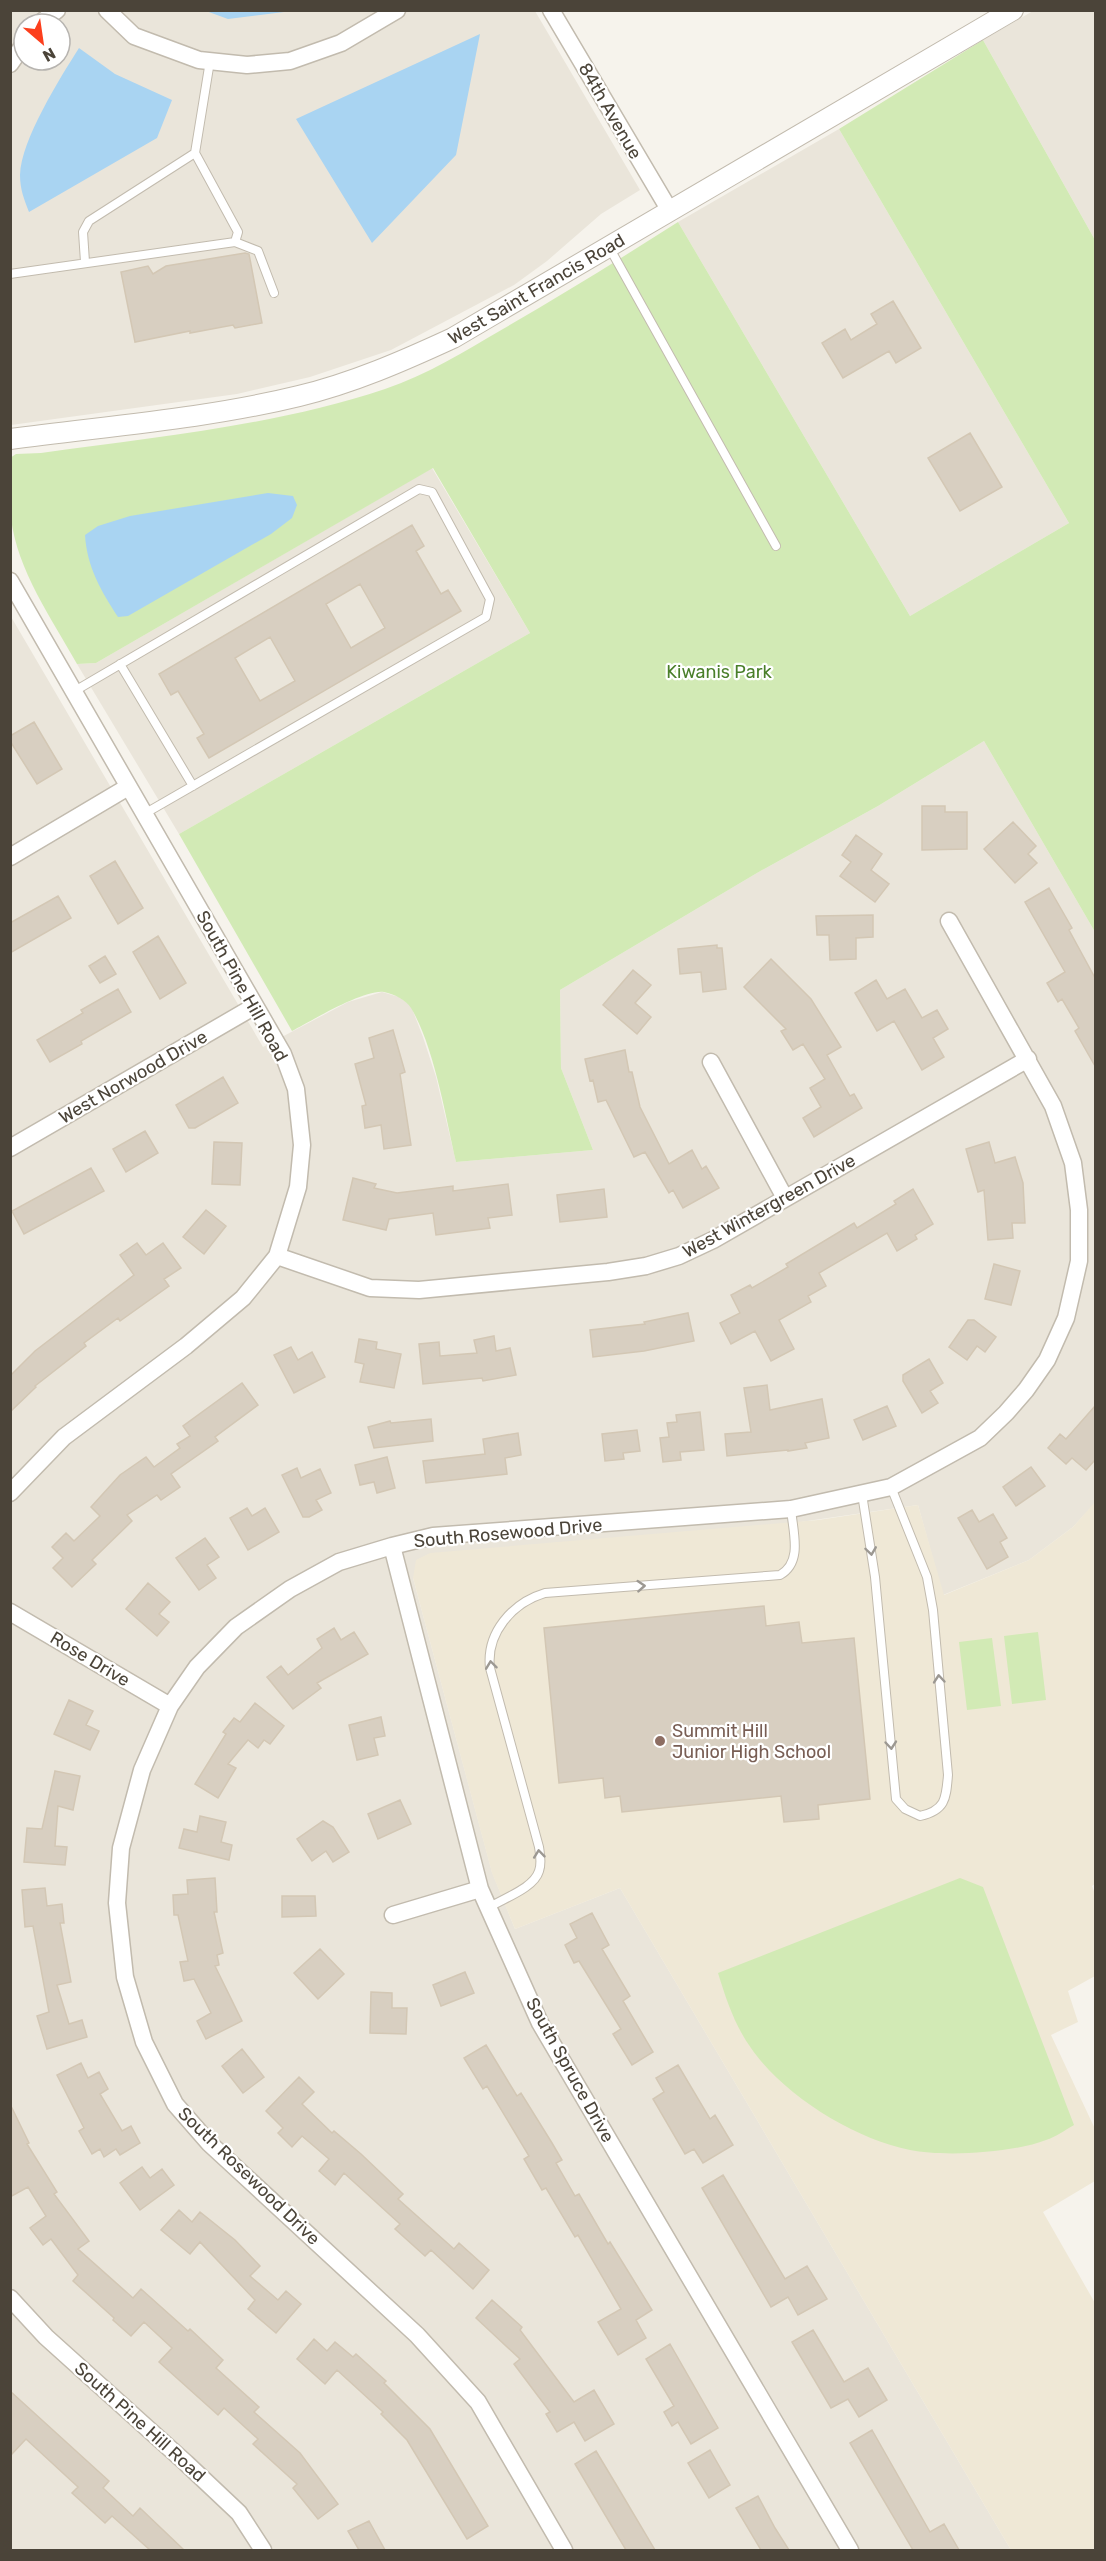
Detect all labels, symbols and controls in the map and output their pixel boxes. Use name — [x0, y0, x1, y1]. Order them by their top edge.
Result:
north arrow — [12, 12, 72, 72]
text: N — [39, 44, 59, 66]
street label: 84th Avenue — [574, 59, 646, 163]
street label: West Saint Francis Road — [444, 229, 629, 349]
park label: Kiwanis Park — [666, 661, 772, 683]
street label: South Pine Hill Road — [191, 907, 293, 1065]
street label: West Norwood Drive — [55, 1026, 211, 1128]
street label: West Wintergreen Drive — [679, 1149, 859, 1263]
street label: South Rosewood Drive — [413, 1514, 603, 1552]
one-way arrow — [864, 1547, 876, 1556]
one-way arrow — [636, 1580, 645, 1593]
street label: Rose Drive — [46, 1627, 134, 1691]
one-way arrow — [485, 1661, 498, 1670]
one-way arrow — [933, 1674, 946, 1684]
place label: Summit Hill Junior High School — [672, 1720, 831, 1763]
marker: Summit Hill Junior High School — [653, 1734, 667, 1748]
one-way arrow — [884, 1741, 897, 1750]
one-way arrow — [533, 1849, 546, 1858]
street label: South Spruce Drive — [521, 1994, 619, 2146]
street label: South Rosewood Drive — [173, 2102, 325, 2250]
street label: South Pine Hill Road — [70, 2357, 210, 2487]

